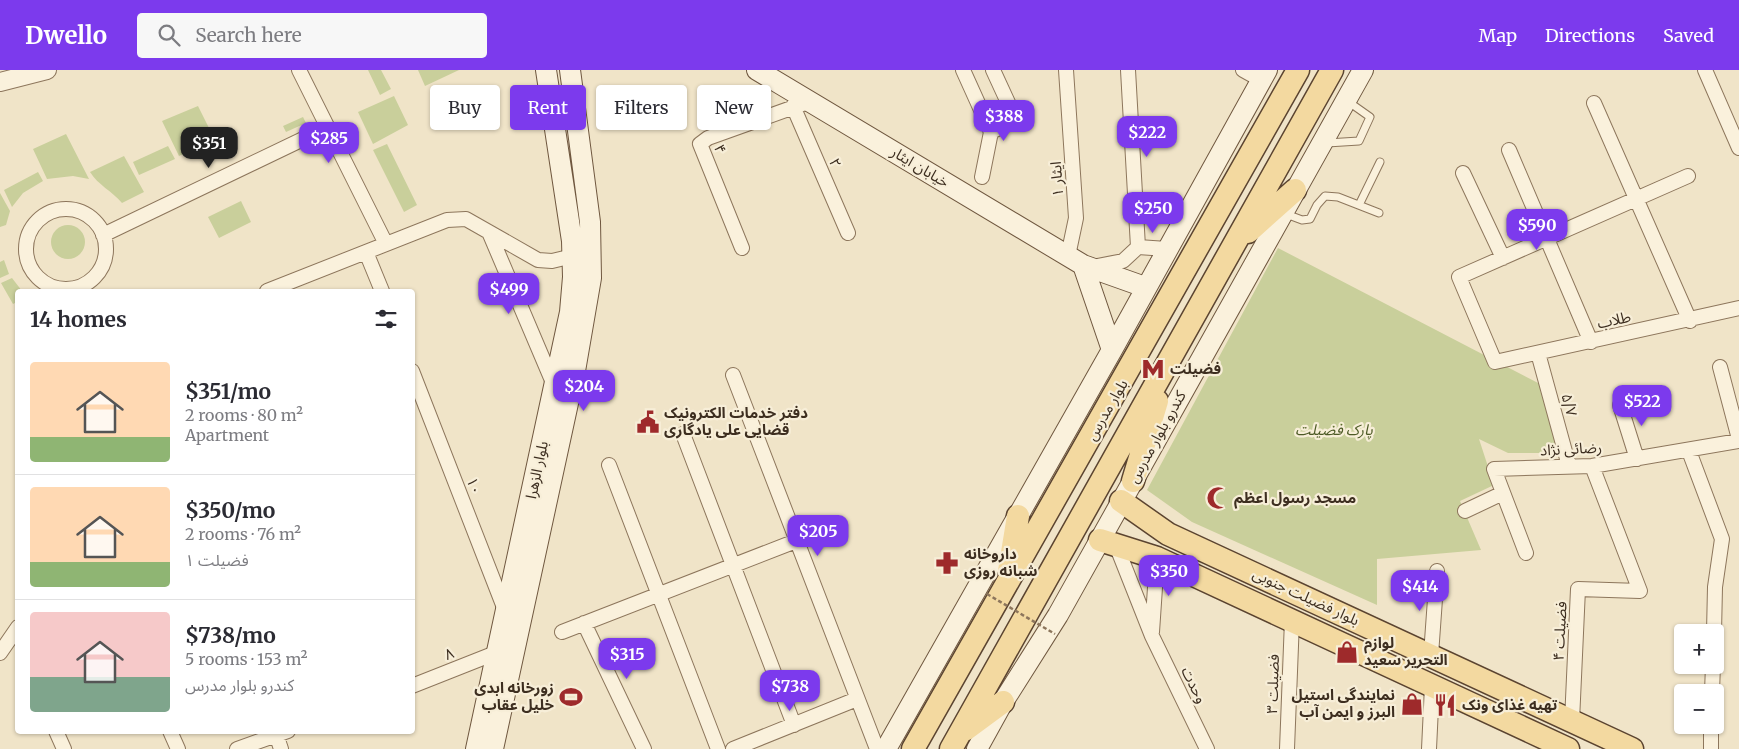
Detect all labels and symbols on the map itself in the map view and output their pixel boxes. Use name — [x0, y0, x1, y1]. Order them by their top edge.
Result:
pin: $388 — [974, 100, 1034, 142]
pin: $222 — [1117, 116, 1177, 158]
pin: $285 — [299, 122, 359, 164]
pin: $351 — [179, 126, 239, 169]
street label: خیابان ایثار — [887, 141, 953, 191]
street label: ۴ — [710, 142, 731, 156]
street label: ۲ — [825, 155, 846, 170]
street label: ایثار ۱ — [1046, 161, 1067, 197]
pin: $250 — [1123, 191, 1183, 234]
pin: $590 — [1507, 208, 1567, 251]
pin: $499 — [479, 272, 539, 315]
street label: طلاب — [1595, 307, 1633, 332]
metro station icon: فضیلت — [1140, 356, 1166, 382]
place label: فضیلت — [1170, 359, 1221, 378]
pin: $204 — [554, 370, 614, 412]
street label: بلوار مدرس — [1082, 376, 1132, 444]
pin: $522 — [1612, 384, 1672, 427]
street label: کندرو بلوار مدرس — [1123, 387, 1190, 486]
street label: ۵/۷ — [1557, 391, 1582, 419]
place label: دفتر خدمات الکترونیک قضایی علی یادگاری — [664, 403, 808, 439]
public building icon: دفتر خدمات الکترونیک قضایی علی یادگاری — [635, 409, 661, 435]
park label: پارک فضیلت — [1295, 420, 1373, 440]
street label: رضائی نژاد — [1540, 437, 1602, 460]
street label: بلوار الزهرا — [521, 439, 552, 501]
street label: ۱۰ — [463, 474, 486, 497]
mosque icon: مسجد رسول اعظم — [1205, 485, 1231, 511]
place label: مسجد رسول اعظم — [1234, 488, 1356, 509]
pin: $205 — [788, 514, 848, 557]
place label: داروخانه شبانه روزی — [964, 544, 1038, 580]
pharmacy icon: داروخانه شبانه روزی — [934, 550, 960, 576]
pin: $350 — [1139, 554, 1199, 597]
street label: بلوار فضیلت جنوبی — [1250, 564, 1363, 630]
pin: $414 — [1390, 570, 1450, 612]
street label: فضیلت ۴ — [1548, 600, 1571, 661]
place label: لوازم التحریر سعید — [1364, 633, 1448, 669]
pin: $315 — [597, 638, 657, 680]
shop icon: لوازم التحریر سعید — [1334, 639, 1360, 665]
street label: ۸ — [441, 643, 457, 664]
street label: فضیلت ۳ — [1262, 654, 1283, 714]
street label: وحدت — [1177, 663, 1211, 706]
pin: $738 — [760, 670, 820, 712]
place label: زورخانه ابدی خلیل عقاب — [474, 678, 555, 714]
sports icon: زورخانه ابدی خلیل عقاب — [558, 684, 584, 710]
place label: نمایندگی استيل البرز و ایمن آب — [1292, 685, 1395, 721]
shop icon: نمایندگی استيل البرز و ایمن آب — [1399, 691, 1425, 717]
restaurant icon: تهیه غذای ونک — [1432, 692, 1458, 718]
place label: تهیه غذای ونک — [1462, 695, 1558, 714]

